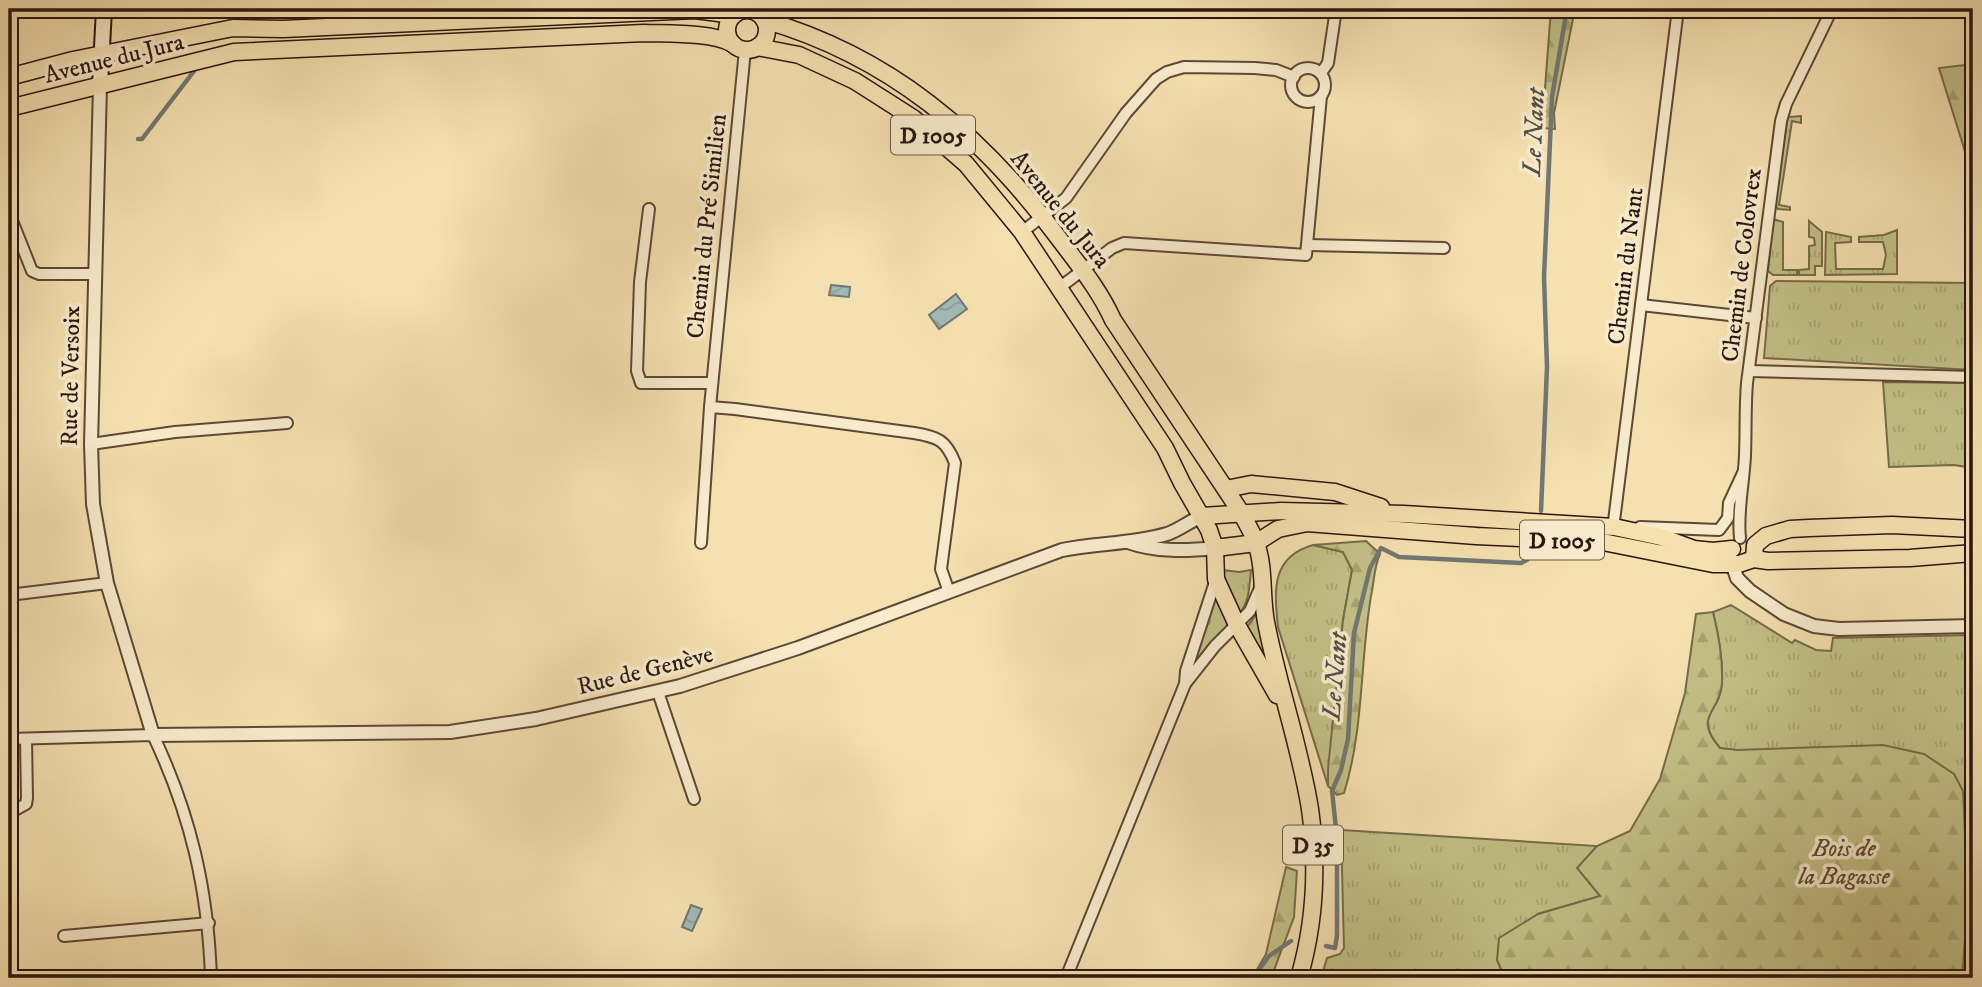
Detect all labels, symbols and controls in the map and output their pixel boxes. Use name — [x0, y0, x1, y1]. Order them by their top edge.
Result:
street label: Avenue du Jura — [41, 27, 188, 91]
water label: Le Nant — [1516, 85, 1553, 179]
street label: Chemin du Pré Similien — [680, 112, 734, 340]
road number: D 1005 — [891, 116, 975, 154]
street label: Avenue du Jura — [1004, 145, 1117, 275]
street label: Chemin de Colovrex — [1715, 166, 1769, 364]
street label: Chemin du Nant — [1601, 185, 1651, 347]
street label: Rue de Versoix — [55, 305, 87, 446]
road number: D 1005 — [1520, 520, 1604, 560]
water label: Le Nant — [1315, 629, 1356, 723]
street label: Rue de Genève — [574, 640, 716, 702]
road number: D 35 — [1283, 825, 1343, 864]
park label: Bois de la Bagasse — [1797, 834, 1890, 892]

